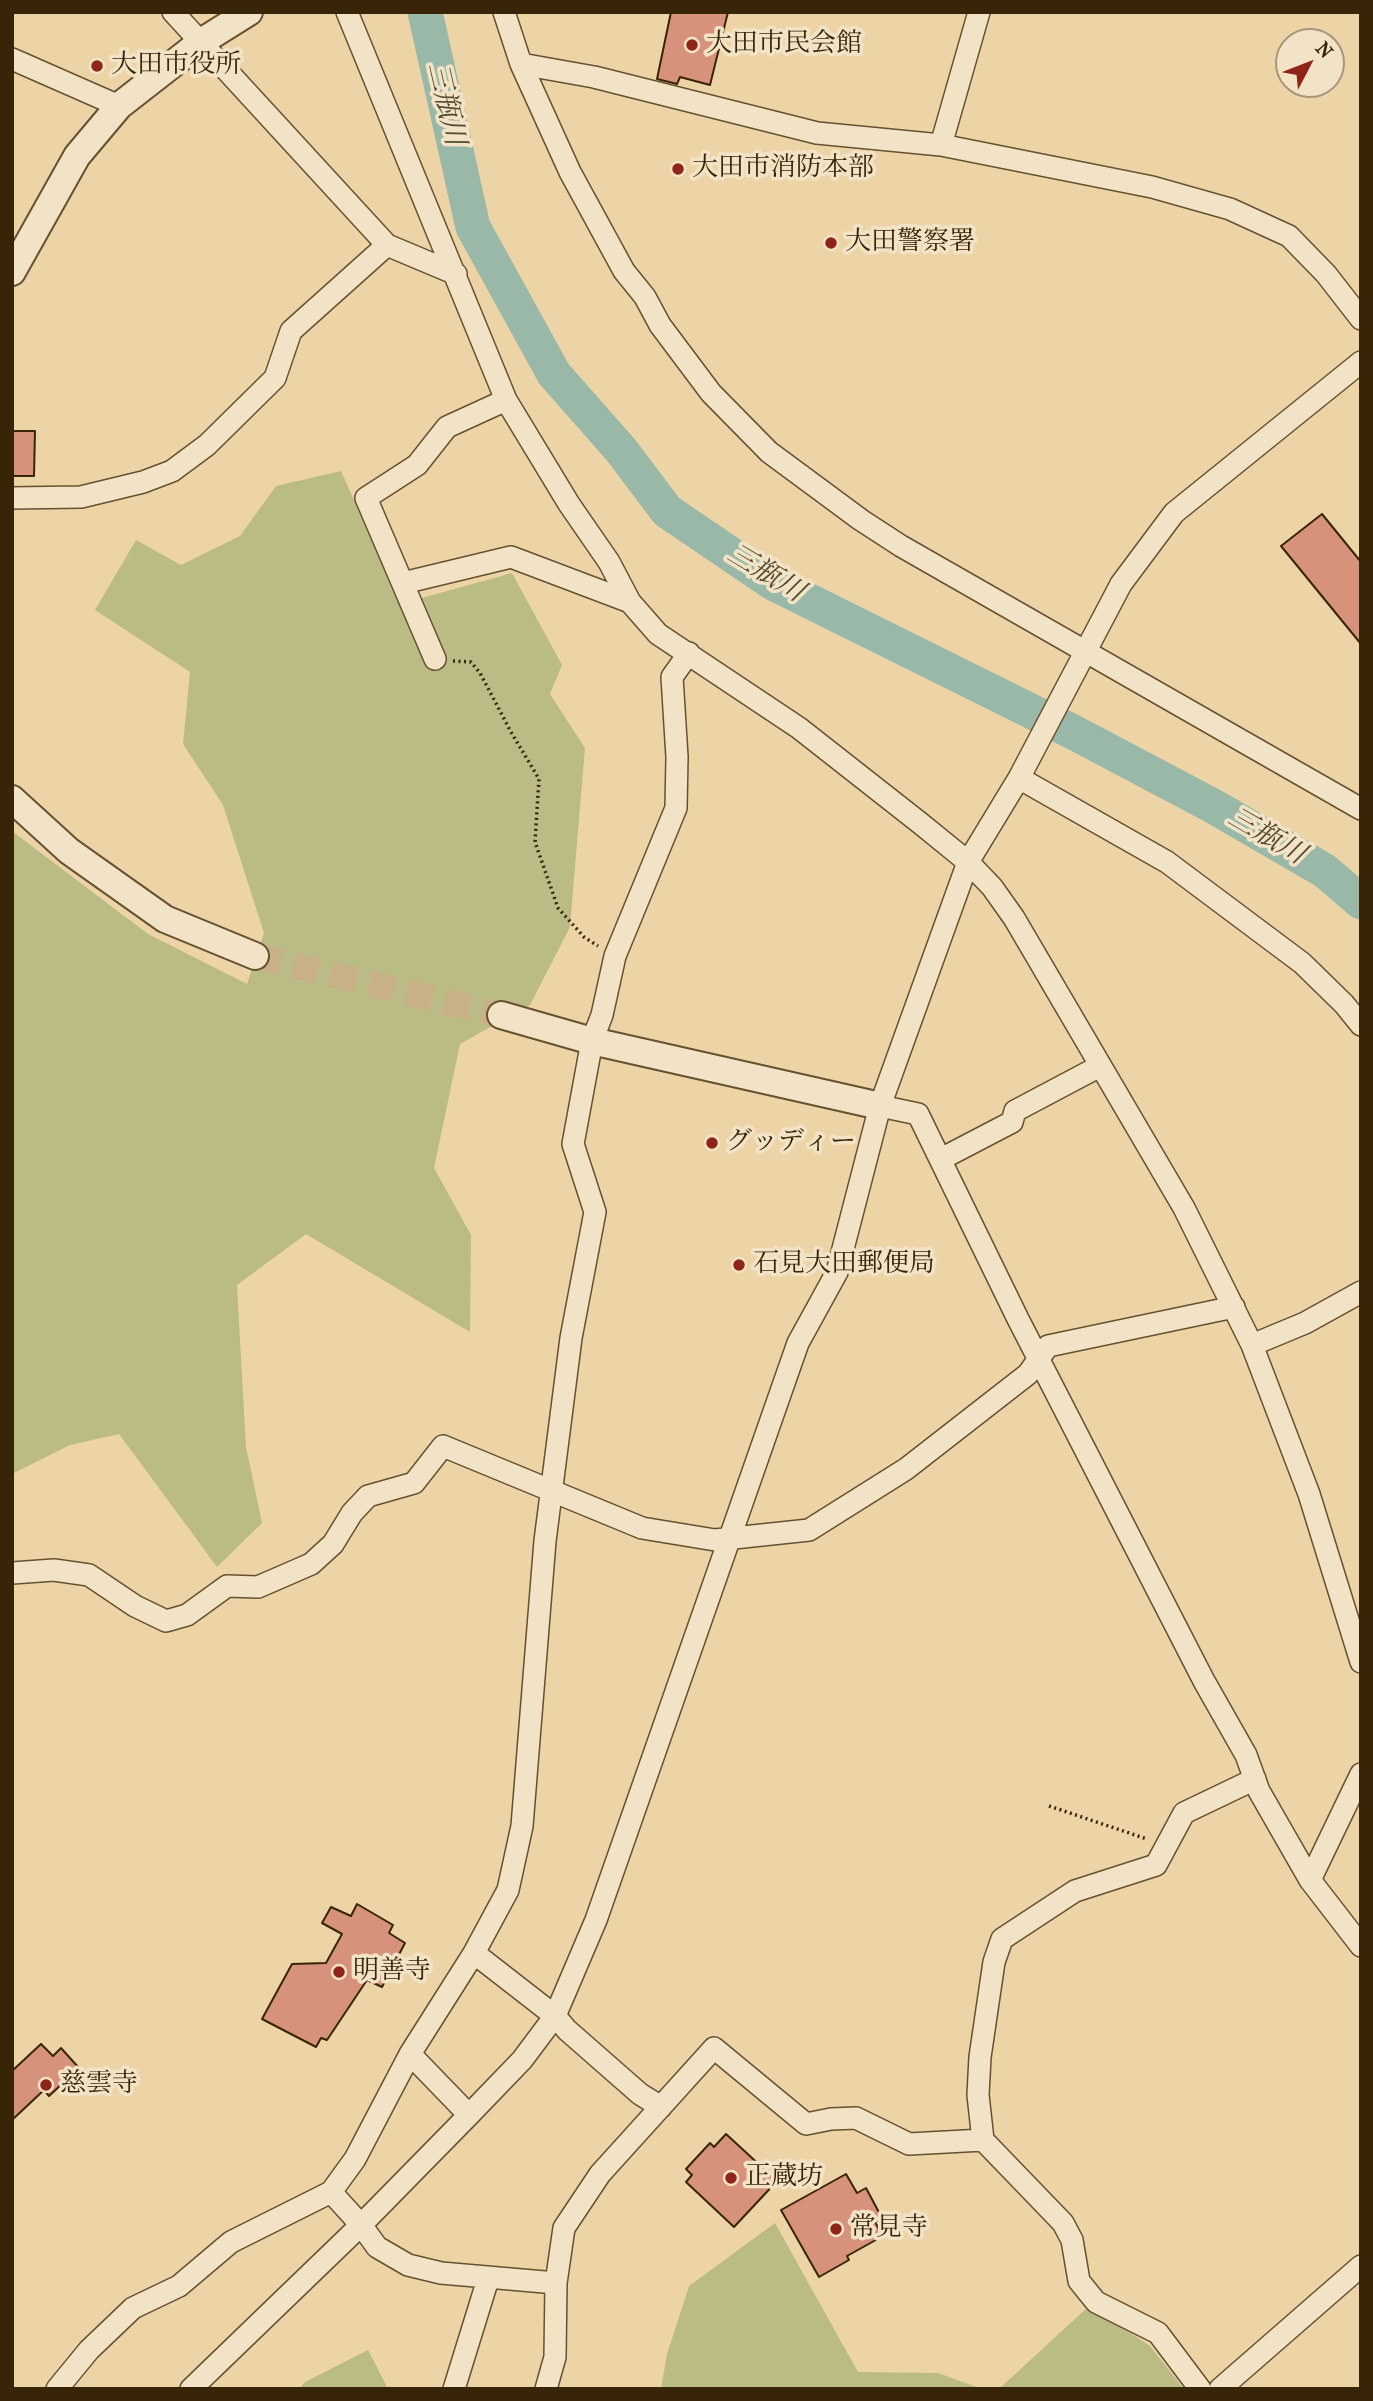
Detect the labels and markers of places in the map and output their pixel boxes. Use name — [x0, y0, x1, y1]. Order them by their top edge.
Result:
place label: 大田市民会館 — [706, 29, 862, 61]
marker: 大田市民会館 — [684, 37, 700, 53]
place label: 大田市役所 — [111, 50, 241, 82]
marker: 大田市役所 — [89, 58, 105, 74]
place label: 大田市消防本部 — [692, 153, 874, 185]
marker: 大田市消防本部 — [670, 161, 686, 177]
place label: 大田警察署 — [845, 227, 975, 259]
marker: 大田警察署 — [823, 235, 839, 251]
place label: グッディー — [726, 1127, 856, 1159]
marker: グッディー — [704, 1135, 720, 1151]
place label: 石見大田郵便局 — [753, 1249, 935, 1281]
marker: 石見大田郵便局 — [731, 1257, 747, 1273]
place label: 明善寺 — [353, 1956, 431, 1988]
marker: 明善寺 — [331, 1964, 347, 1980]
place label: 慈雲寺 — [60, 2069, 138, 2101]
marker: 慈雲寺 — [38, 2077, 54, 2093]
place label: 正蔵坊 — [745, 2162, 823, 2194]
marker: 正蔵坊 — [723, 2170, 739, 2186]
place label: 常見寺 — [850, 2213, 928, 2245]
marker: 常見寺 — [828, 2221, 844, 2237]

